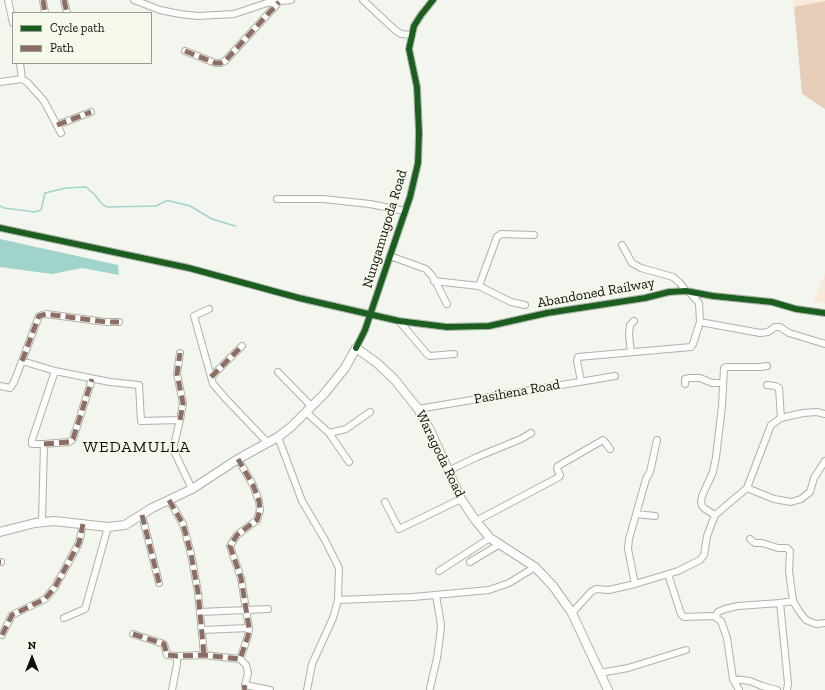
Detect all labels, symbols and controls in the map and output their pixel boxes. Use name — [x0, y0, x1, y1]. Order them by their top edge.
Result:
legend — [12, 12, 152, 64]
text: Cycle path — [50, 21, 104, 35]
text: Path — [50, 41, 74, 55]
street label: Nungamugoda Road — [359, 168, 411, 290]
street label: Abandoned Railway — [536, 274, 656, 312]
street label: Pasihena Road — [473, 376, 561, 408]
street label: Waragoda Road — [412, 408, 468, 500]
district label: WEDAMULLA — [83, 437, 191, 457]
north arrow — [12, 638, 52, 678]
text: N — [28, 639, 36, 652]

